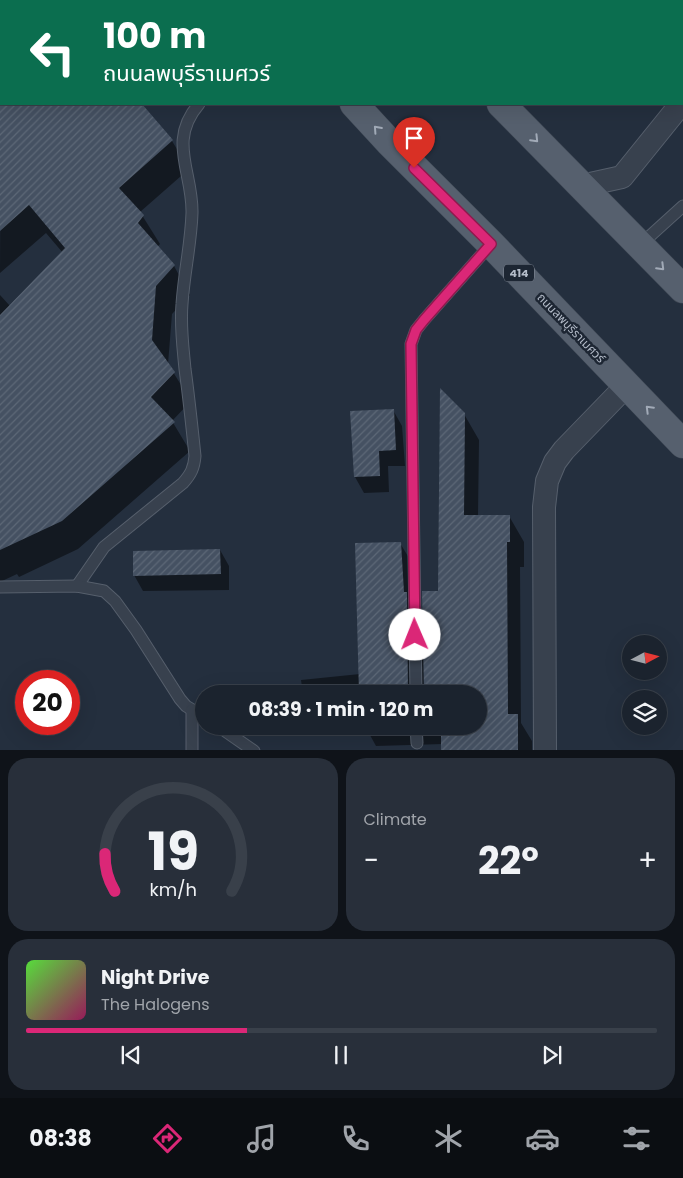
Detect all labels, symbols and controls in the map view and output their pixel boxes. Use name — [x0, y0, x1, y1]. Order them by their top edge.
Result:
text: 100 m — [103, 11, 206, 60]
icon: left — [20, 20, 85, 85]
text: ถนนลพบุรีราเมศวร์ — [103, 58, 270, 89]
pin — [393, 117, 435, 168]
icon: arrive — [400, 124, 428, 152]
one-way arrow — [374, 126, 383, 135]
one-way arrow — [529, 133, 538, 142]
one-way arrow — [655, 261, 664, 270]
road number: 414 — [504, 264, 534, 282]
street label: ถนนลพบุรีราเมศวร์ — [534, 289, 610, 367]
one-way arrow — [646, 406, 655, 415]
position arrow — [388, 608, 440, 660]
north arrow — [622, 635, 668, 680]
map controls — [622, 635, 667, 735]
speed limit sign: 20 — [15, 670, 80, 735]
button: layers — [622, 690, 667, 735]
text: 08:39 · 1 min · 120 m — [249, 696, 434, 723]
text: Climate — [364, 808, 427, 831]
text: 19 — [147, 815, 199, 888]
text: 22° — [478, 834, 539, 887]
text: − — [364, 841, 379, 880]
text: + — [638, 841, 657, 880]
text: km/h — [149, 877, 197, 902]
text: Night Drive — [101, 964, 210, 991]
text: The Halogens — [101, 993, 209, 1016]
icon: previous — [117, 1041, 145, 1069]
icon: pause — [327, 1041, 355, 1069]
icon: next — [538, 1041, 566, 1069]
icon: directions — [150, 1121, 185, 1156]
icon: music — [244, 1121, 279, 1156]
icon: phone — [338, 1121, 373, 1156]
icon: climate — [431, 1121, 466, 1156]
icon: car — [525, 1121, 560, 1156]
icon: filters — [619, 1121, 654, 1156]
text: 08:38 — [29, 1123, 92, 1154]

